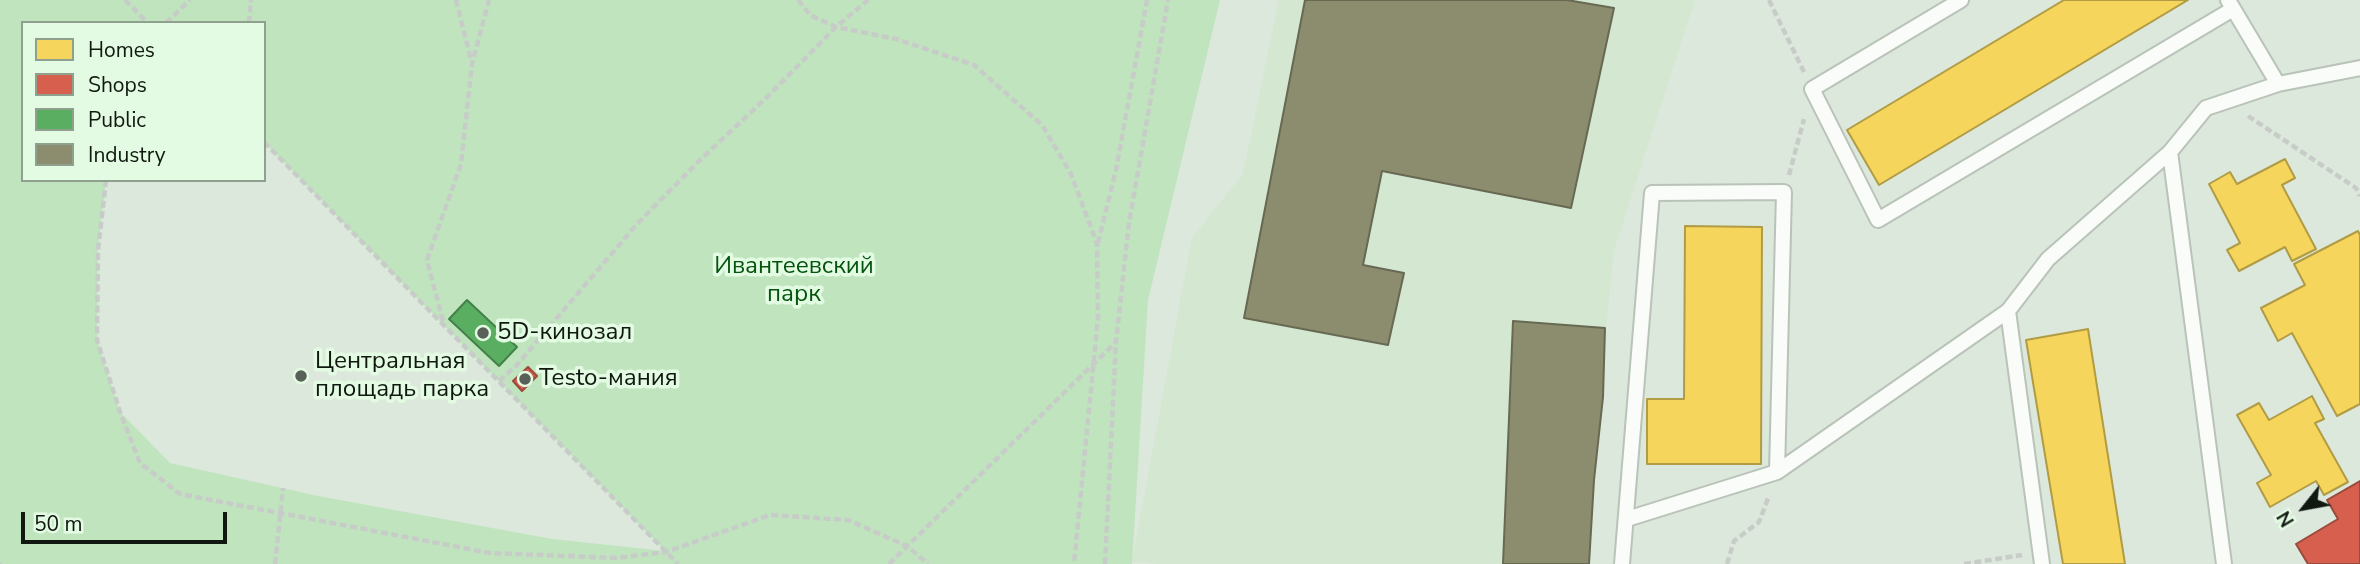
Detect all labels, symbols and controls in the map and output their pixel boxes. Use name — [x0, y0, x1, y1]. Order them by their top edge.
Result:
legend — [21, 21, 266, 182]
text: Homes — [88, 36, 155, 64]
text: Shops — [88, 71, 147, 99]
text: Public — [88, 106, 146, 134]
text: Industry — [88, 141, 166, 169]
park label: Ивантеевский парк — [714, 253, 874, 309]
place label: 5D-кинозал — [497, 319, 632, 347]
marker: 5D-кинозал — [475, 325, 491, 341]
place label: Центральная площадь парка — [315, 348, 489, 404]
place label: Testo-мания — [539, 365, 678, 393]
marker: Центральная площадь парка — [293, 368, 309, 384]
marker: Testo-мания — [517, 371, 533, 387]
north arrow — [2269, 473, 2339, 543]
scale bar — [24, 498, 231, 542]
text: N — [2271, 506, 2301, 532]
text: 50 m — [34, 510, 83, 538]

